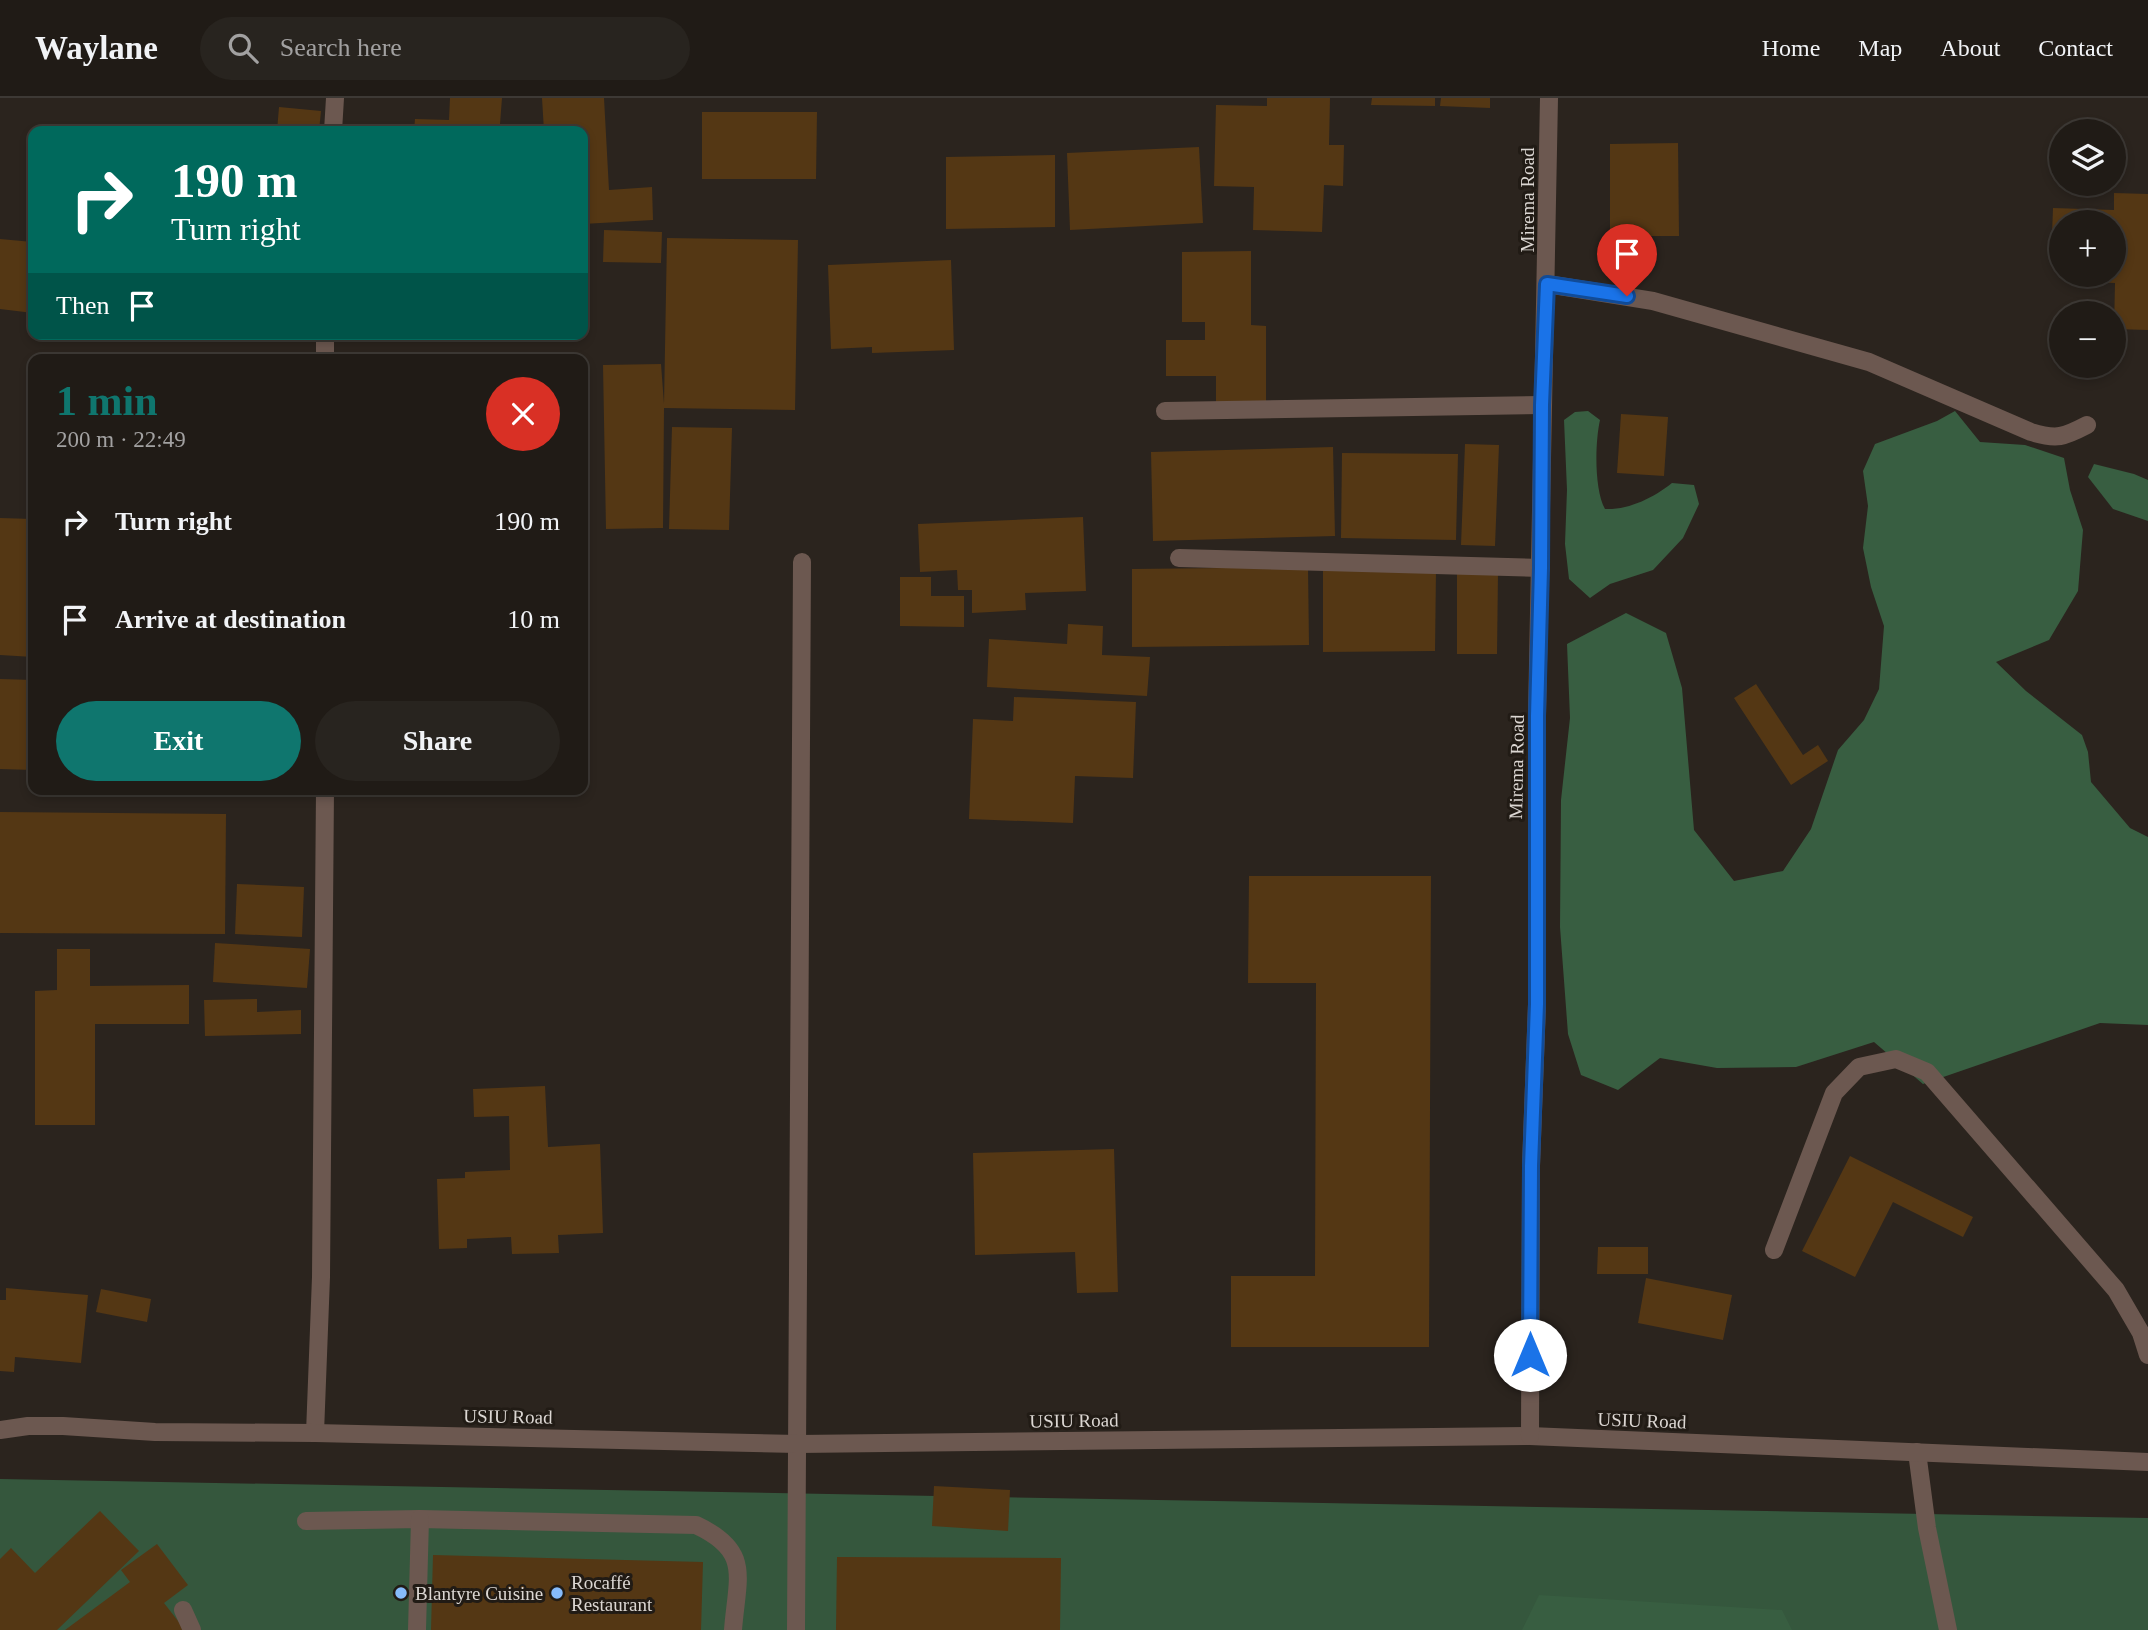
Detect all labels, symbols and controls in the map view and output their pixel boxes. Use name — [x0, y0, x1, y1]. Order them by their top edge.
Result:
search box — [200, 17, 690, 80]
icon: search — [224, 29, 262, 67]
text: Waylane — [35, 30, 158, 66]
text: Search here — [280, 33, 402, 62]
text: Home — [1762, 35, 1820, 61]
text: Map — [1858, 35, 1902, 61]
text: About — [1940, 35, 2000, 61]
text: Contact — [2038, 35, 2113, 61]
map controls — [2049, 119, 2126, 378]
button: layers — [2049, 119, 2126, 196]
street label: Mirema Road — [1517, 147, 1538, 253]
text: 190 m — [171, 153, 298, 208]
icon: right — [56, 154, 147, 245]
button: + — [2049, 210, 2126, 287]
text: Turn right — [171, 211, 301, 247]
pin — [1597, 224, 1657, 296]
icon: arrive — [1608, 235, 1646, 273]
icon: arrive — [123, 287, 161, 325]
text: Then — [56, 291, 109, 320]
button: − — [2049, 301, 2126, 378]
button: close — [486, 377, 560, 451]
text: 1 min — [56, 378, 158, 424]
text: 200 m · 22:49 — [56, 427, 186, 452]
icon: right — [56, 503, 94, 541]
text: Turn right — [115, 507, 232, 536]
text: 190 m — [494, 507, 560, 536]
icon: arrive — [56, 601, 94, 639]
text: Arrive at destination — [115, 605, 346, 634]
text: 10 m — [507, 605, 560, 634]
button: Exit — [56, 701, 301, 781]
button: Share — [315, 701, 560, 781]
street label: Mirema Road — [1505, 714, 1528, 820]
position arrow — [1493, 1318, 1567, 1392]
street label: USIU Road — [463, 1405, 553, 1428]
street label: USIU Road — [1597, 1408, 1687, 1433]
street label: USIU Road — [1029, 1409, 1119, 1432]
place label: Rocaffé Restaurant — [571, 1572, 653, 1615]
place label: Blantyre Cuisine — [415, 1583, 543, 1604]
marker: Blantyre Cuisine — [393, 1585, 409, 1601]
marker: Rocaffé Restaurant — [549, 1585, 565, 1601]

